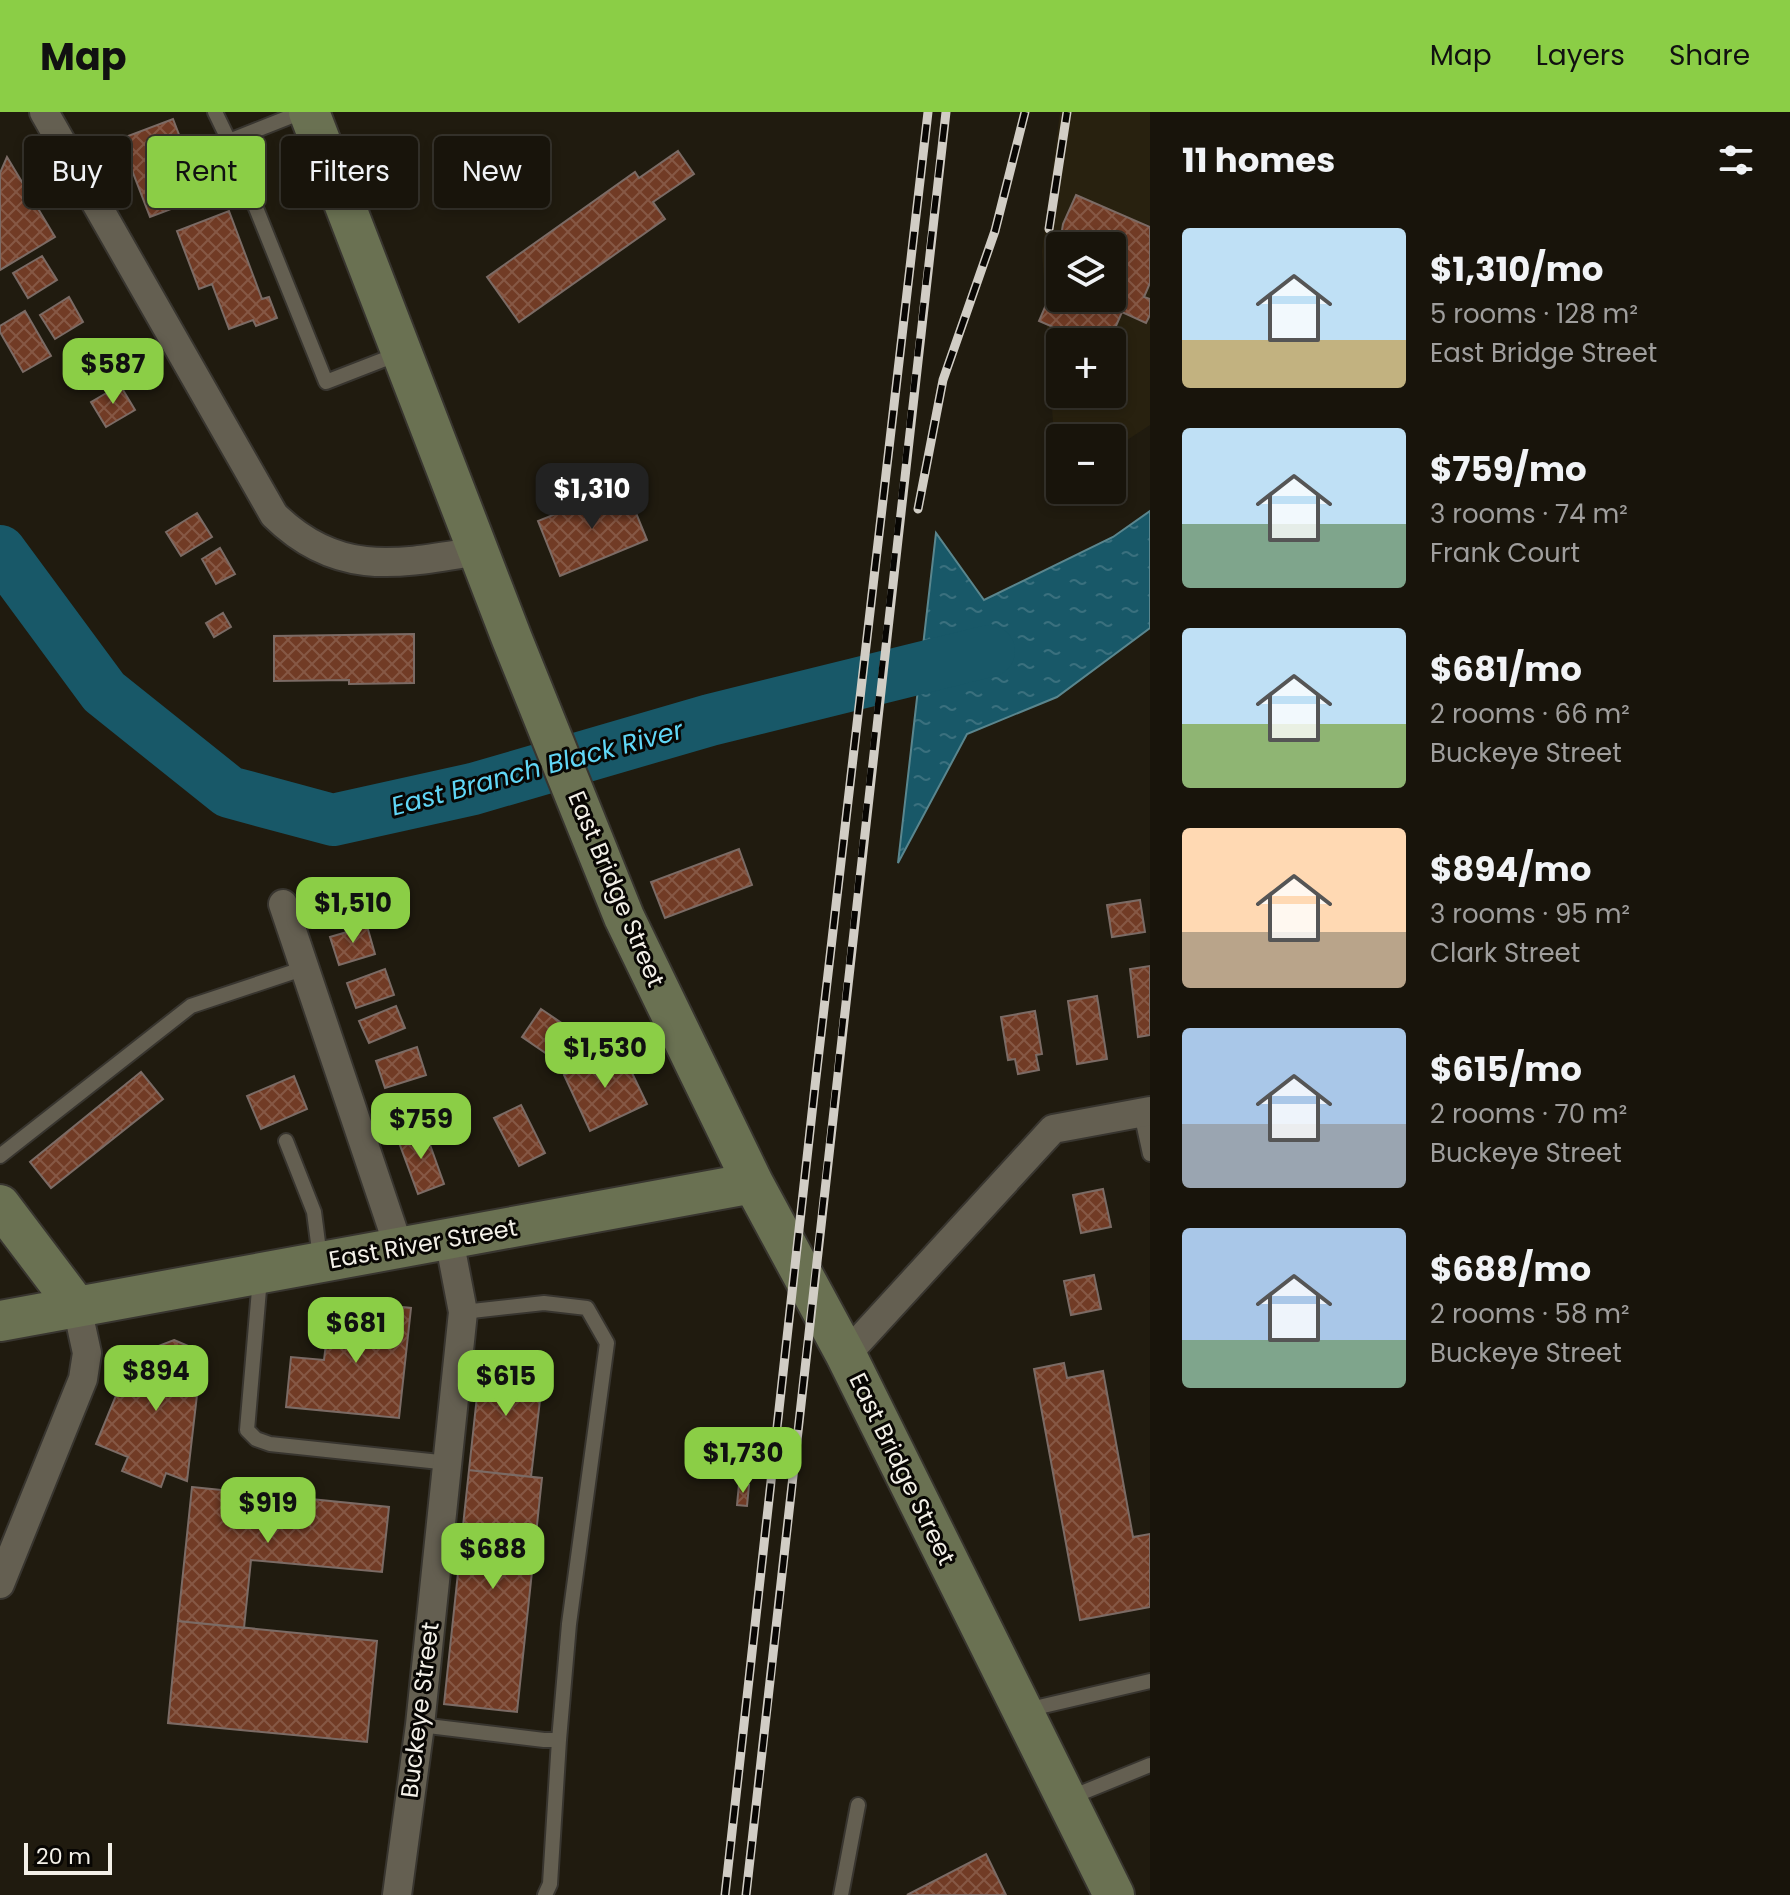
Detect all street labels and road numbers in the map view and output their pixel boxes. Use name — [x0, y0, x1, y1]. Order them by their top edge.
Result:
street label: East Bridge Street — [560, 786, 673, 992]
street label: East River Street — [326, 1211, 520, 1276]
street label: East Bridge Street — [842, 1367, 963, 1570]
street label: Buckeye Street — [392, 1620, 447, 1800]

